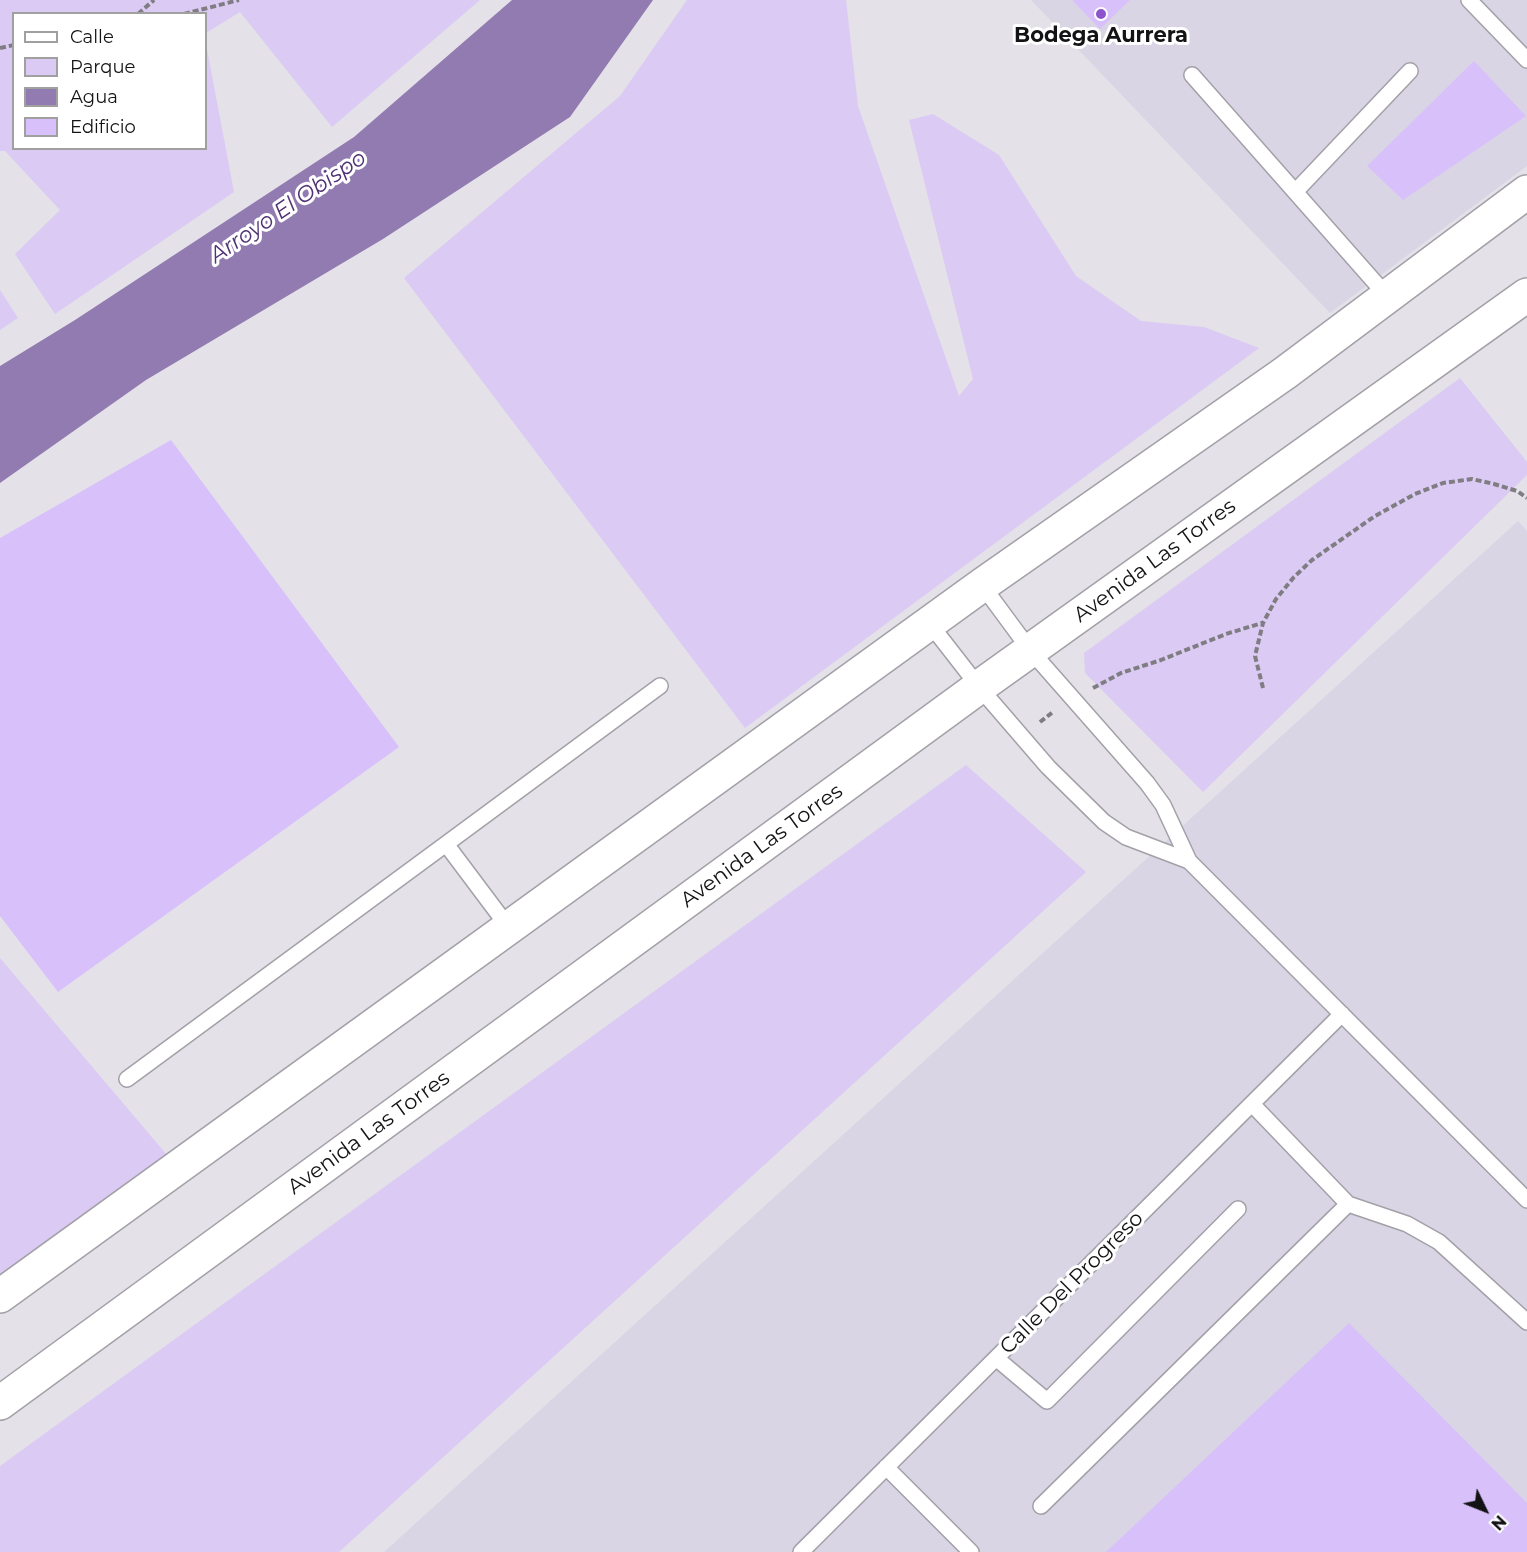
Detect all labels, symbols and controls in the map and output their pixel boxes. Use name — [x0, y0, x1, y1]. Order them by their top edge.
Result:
marker: Bodega Aurrera — [1094, 7, 1108, 21]
legend — [12, 12, 207, 150]
place label: Bodega Aurrera — [1014, 23, 1188, 49]
text: Calle — [70, 26, 114, 48]
text: Parque — [70, 56, 135, 78]
text: Agua — [70, 86, 118, 108]
text: Edificio — [70, 116, 136, 138]
water label: Arroyo El Obispo — [205, 145, 371, 269]
street label: Avenida Las Torres — [1069, 494, 1241, 628]
street label: Avenida Las Torres — [676, 779, 848, 913]
street label: Avenida Las Torres — [283, 1066, 455, 1200]
street label: Calle Del Progreso — [995, 1206, 1149, 1360]
north arrow — [1455, 1480, 1515, 1540]
text: N — [1487, 1511, 1510, 1534]

